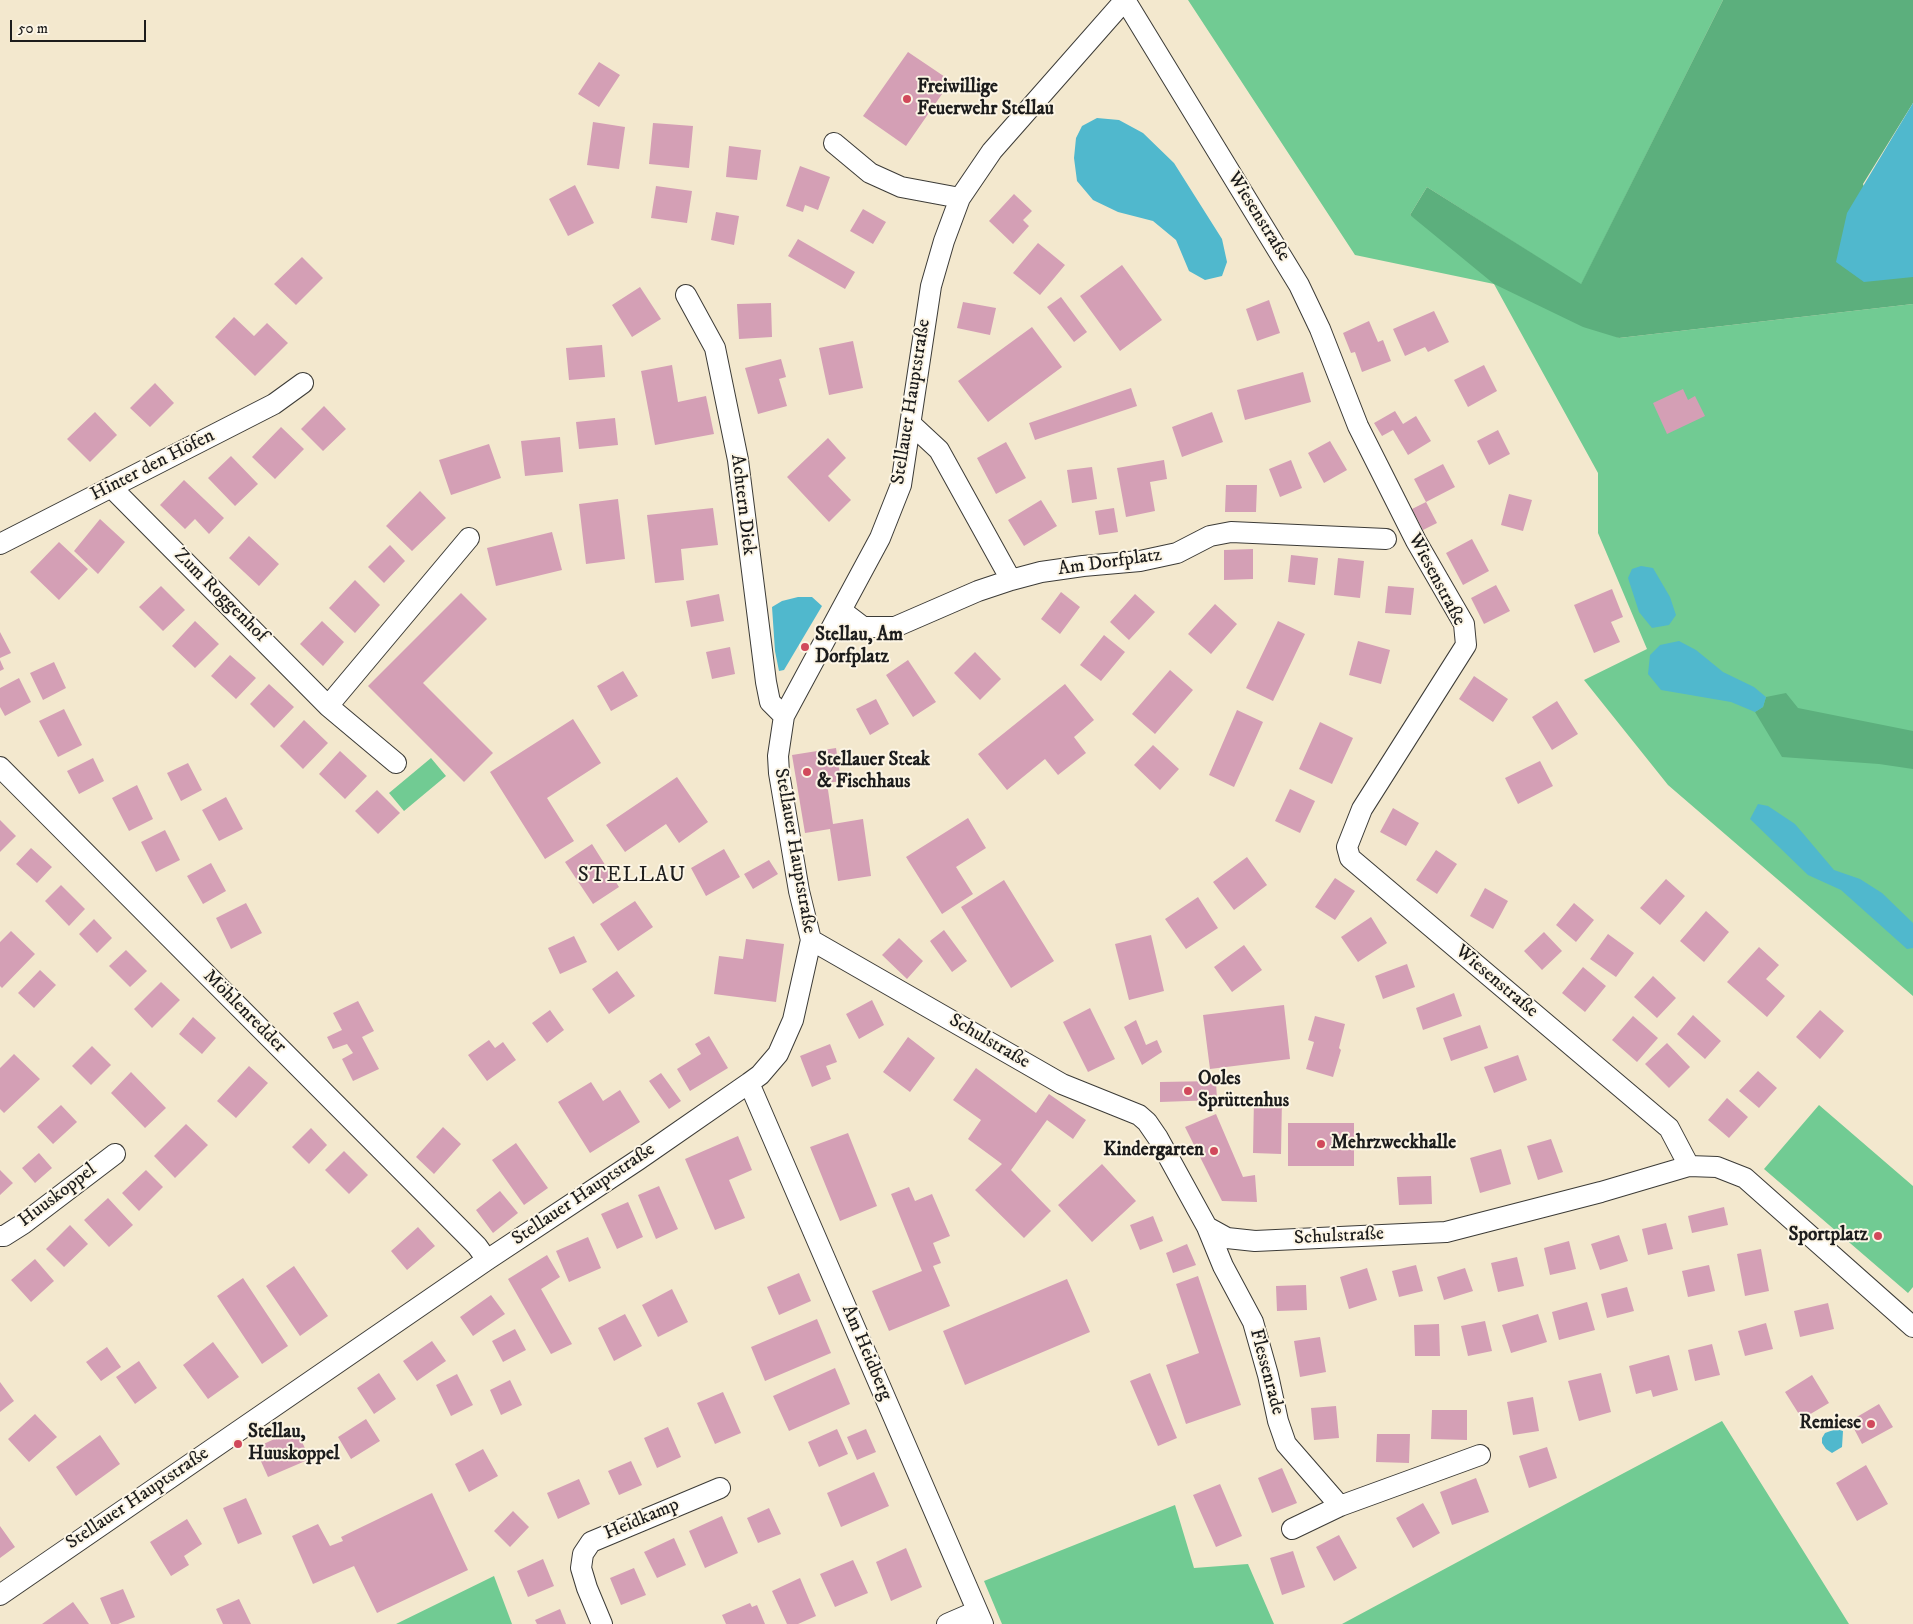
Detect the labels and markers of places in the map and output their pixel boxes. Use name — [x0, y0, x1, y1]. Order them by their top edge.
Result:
place label: Freiwillige Feuerwehr Stellau — [917, 77, 1054, 121]
marker: Freiwillige Feuerwehr Stellau — [901, 93, 913, 105]
place label: Stellau, Am Dorfplatz — [815, 625, 903, 669]
marker: Stellau, Am Dorfplatz — [799, 641, 811, 653]
place label: Stellauer Steak & Fischhaus — [817, 750, 930, 794]
marker: Stellauer Steak & Fischhaus — [801, 766, 813, 778]
place label: Ooles Sprüttenhus — [1198, 1069, 1289, 1113]
marker: Ooles Sprüttenhus — [1182, 1085, 1194, 1097]
place label: Mehrzweckhalle — [1331, 1133, 1456, 1155]
marker: Mehrzweckhalle — [1315, 1138, 1327, 1150]
place label: Kindergarten — [1103, 1140, 1204, 1162]
marker: Kindergarten — [1208, 1145, 1220, 1157]
place label: Sportplatz — [1789, 1225, 1868, 1247]
marker: Sportplatz — [1872, 1230, 1884, 1242]
place label: Remiese — [1799, 1413, 1861, 1435]
marker: Remiese — [1865, 1418, 1877, 1430]
place label: Stellau, Huuskoppel — [248, 1422, 339, 1466]
marker: Stellau, Huuskoppel — [232, 1438, 244, 1450]

